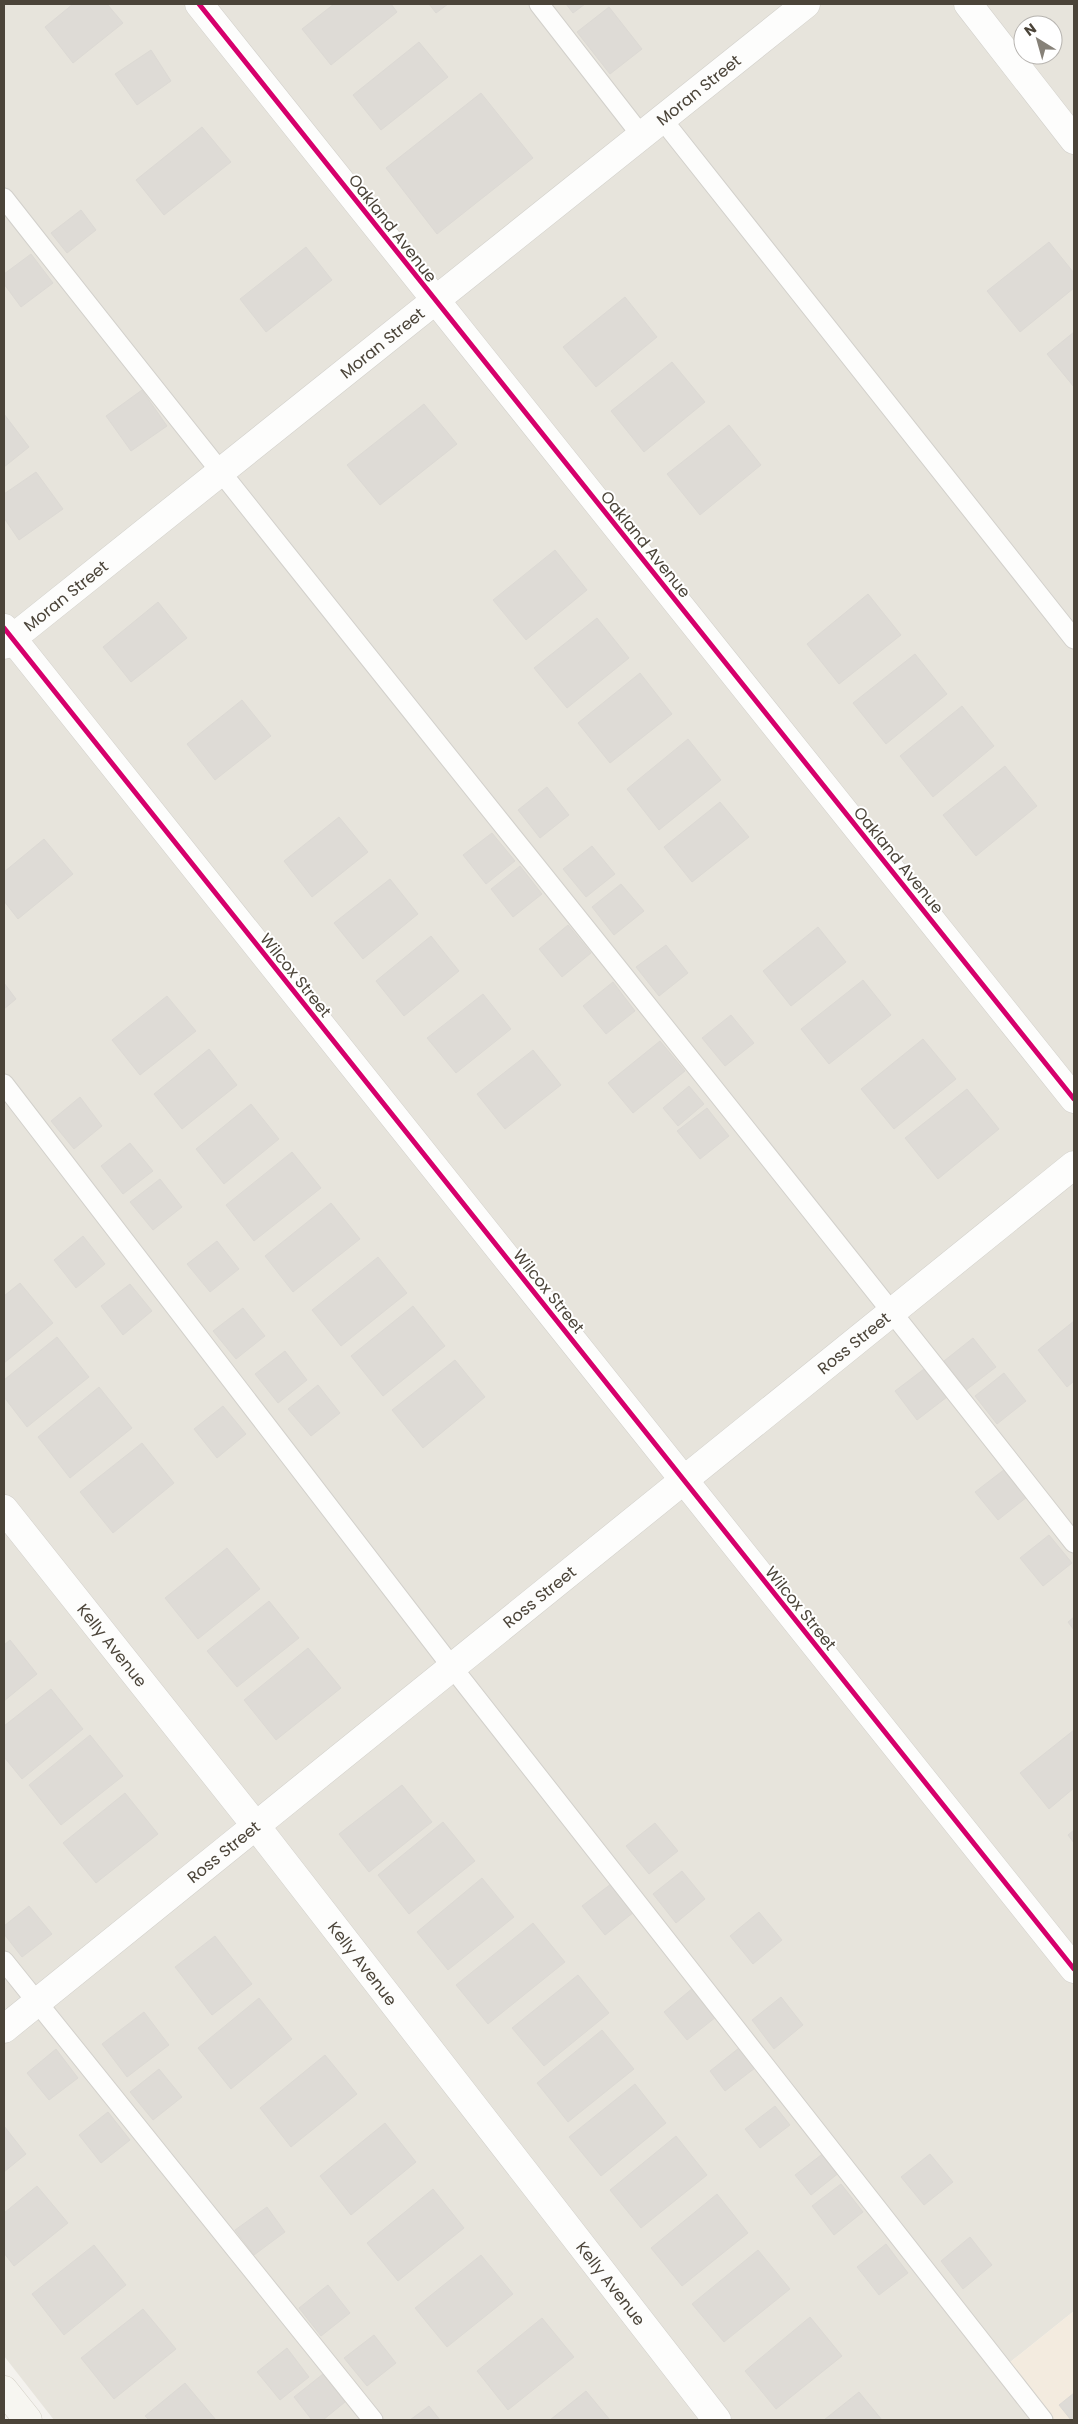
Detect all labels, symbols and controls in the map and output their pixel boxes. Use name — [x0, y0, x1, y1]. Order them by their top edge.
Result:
north arrow — [1013, 15, 1063, 65]
text: N — [1020, 18, 1040, 41]
street label: Moran Street — [652, 49, 746, 131]
street label: Oakland Avenue — [343, 169, 442, 287]
street label: Moran Street — [335, 302, 430, 384]
street label: Oakland Avenue — [595, 486, 696, 603]
street label: Moran Street — [19, 555, 113, 637]
street label: Oakland Avenue — [848, 802, 949, 919]
street label: Wilcox Street — [255, 928, 337, 1022]
street label: Wilcox Street — [508, 1244, 590, 1338]
street label: Ross Street — [813, 1307, 895, 1380]
street label: Ross Street — [498, 1561, 581, 1634]
street label: Wilcox Street — [760, 1561, 842, 1655]
street label: Kelly Avenue — [72, 1599, 152, 1692]
street label: Ross Street — [182, 1816, 265, 1889]
street label: Kelly Avenue — [322, 1917, 402, 2011]
street label: Kelly Avenue — [571, 2237, 651, 2331]

